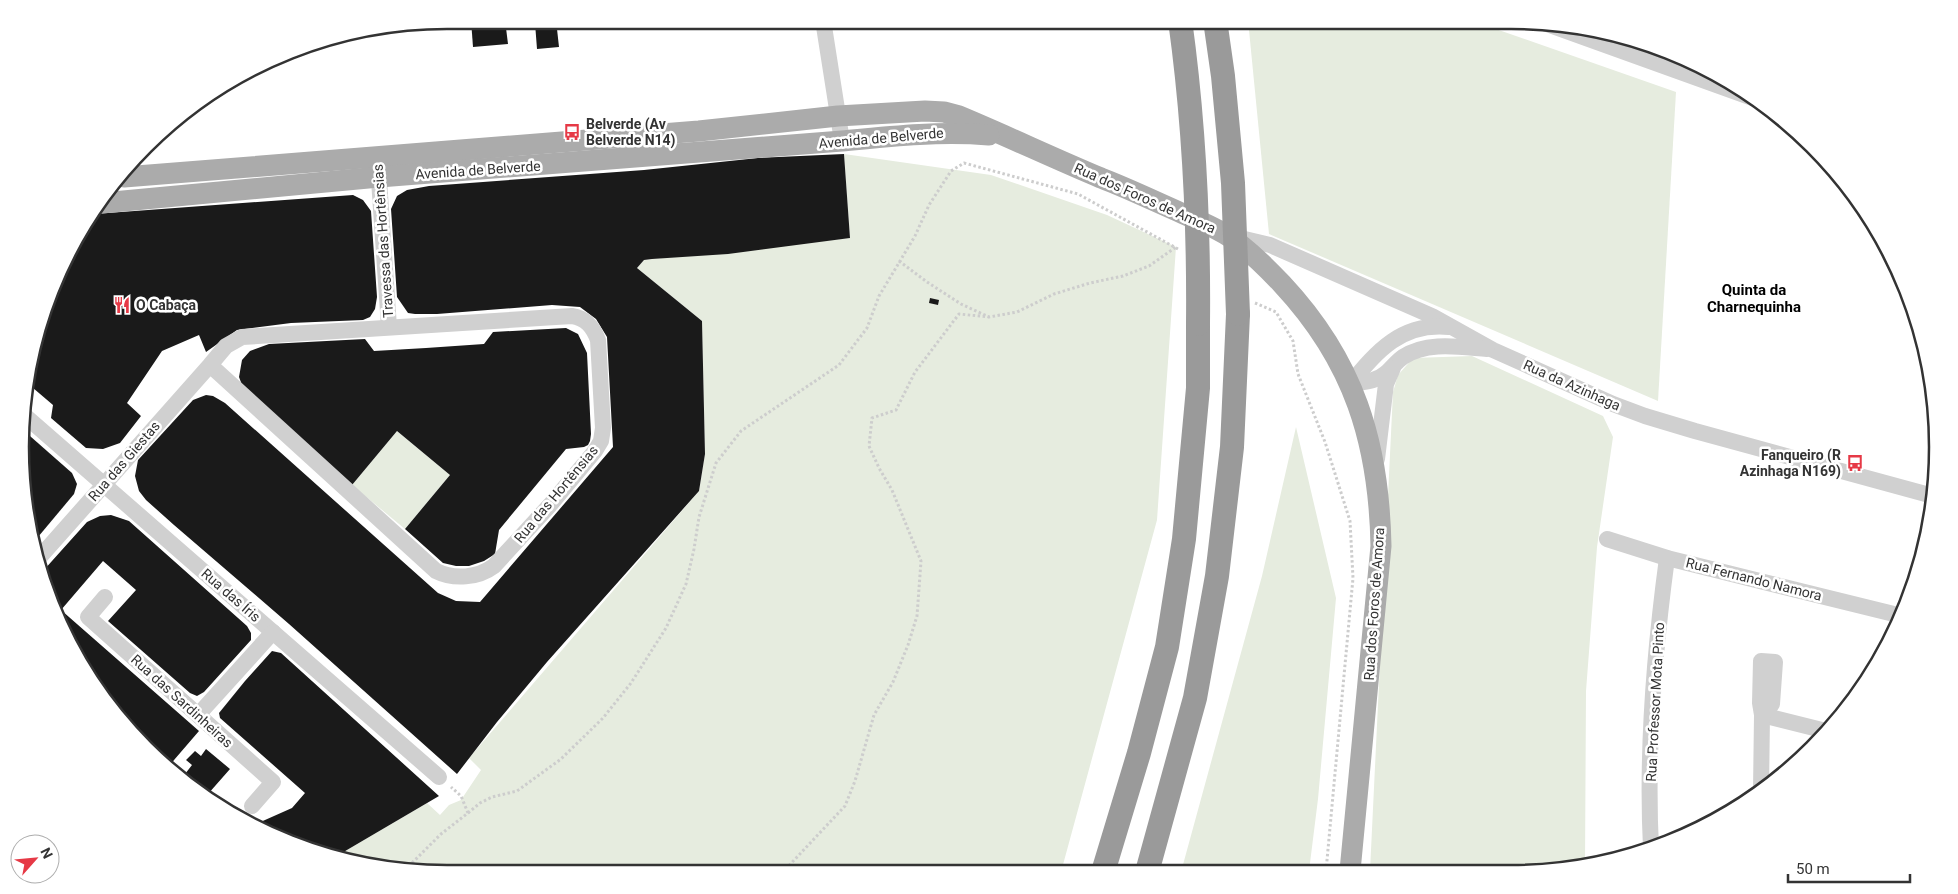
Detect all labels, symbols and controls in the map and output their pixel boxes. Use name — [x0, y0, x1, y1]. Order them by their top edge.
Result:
place label: Belverde (Av Belverde N14) — [586, 116, 676, 149]
bus stop icon: Belverde (Av Belverde N14) — [562, 122, 582, 142]
street label: Avenida de Belverde — [818, 125, 944, 151]
street label: Avenida de Belverde — [415, 158, 541, 182]
street label: Rua dos Foros de Amora — [1072, 160, 1218, 236]
street label: Travessa das Hortênsias — [370, 164, 396, 318]
district label: Quinta da Charnequinha — [1707, 281, 1801, 316]
restaurant icon: O Cabaça — [112, 295, 132, 315]
place label: O Cabaça — [136, 297, 196, 313]
street label: Rua da Azinhaga — [1521, 356, 1623, 414]
street label: Rua das Giestas — [85, 418, 163, 504]
street label: Rua das Hortênsias — [511, 442, 601, 546]
place label: Fanqueiro (R Azinhaga N169) — [1740, 447, 1841, 480]
bus stop icon: Fanqueiro (R Azinhaga N169) — [1845, 453, 1865, 473]
street label: Rua dos Foros de Amora — [1361, 527, 1387, 681]
street label: Rua Fernando Namora — [1684, 554, 1824, 604]
street label: Rua das Íris — [198, 564, 264, 625]
street label: Rua Professor Mota Pinto — [1643, 622, 1667, 782]
street label: Rua das Sardinheiras — [128, 651, 236, 751]
north arrow — [10, 834, 60, 884]
text: N — [37, 845, 56, 861]
scale bar — [1788, 852, 1910, 884]
text: 50 m — [1796, 860, 1830, 878]

